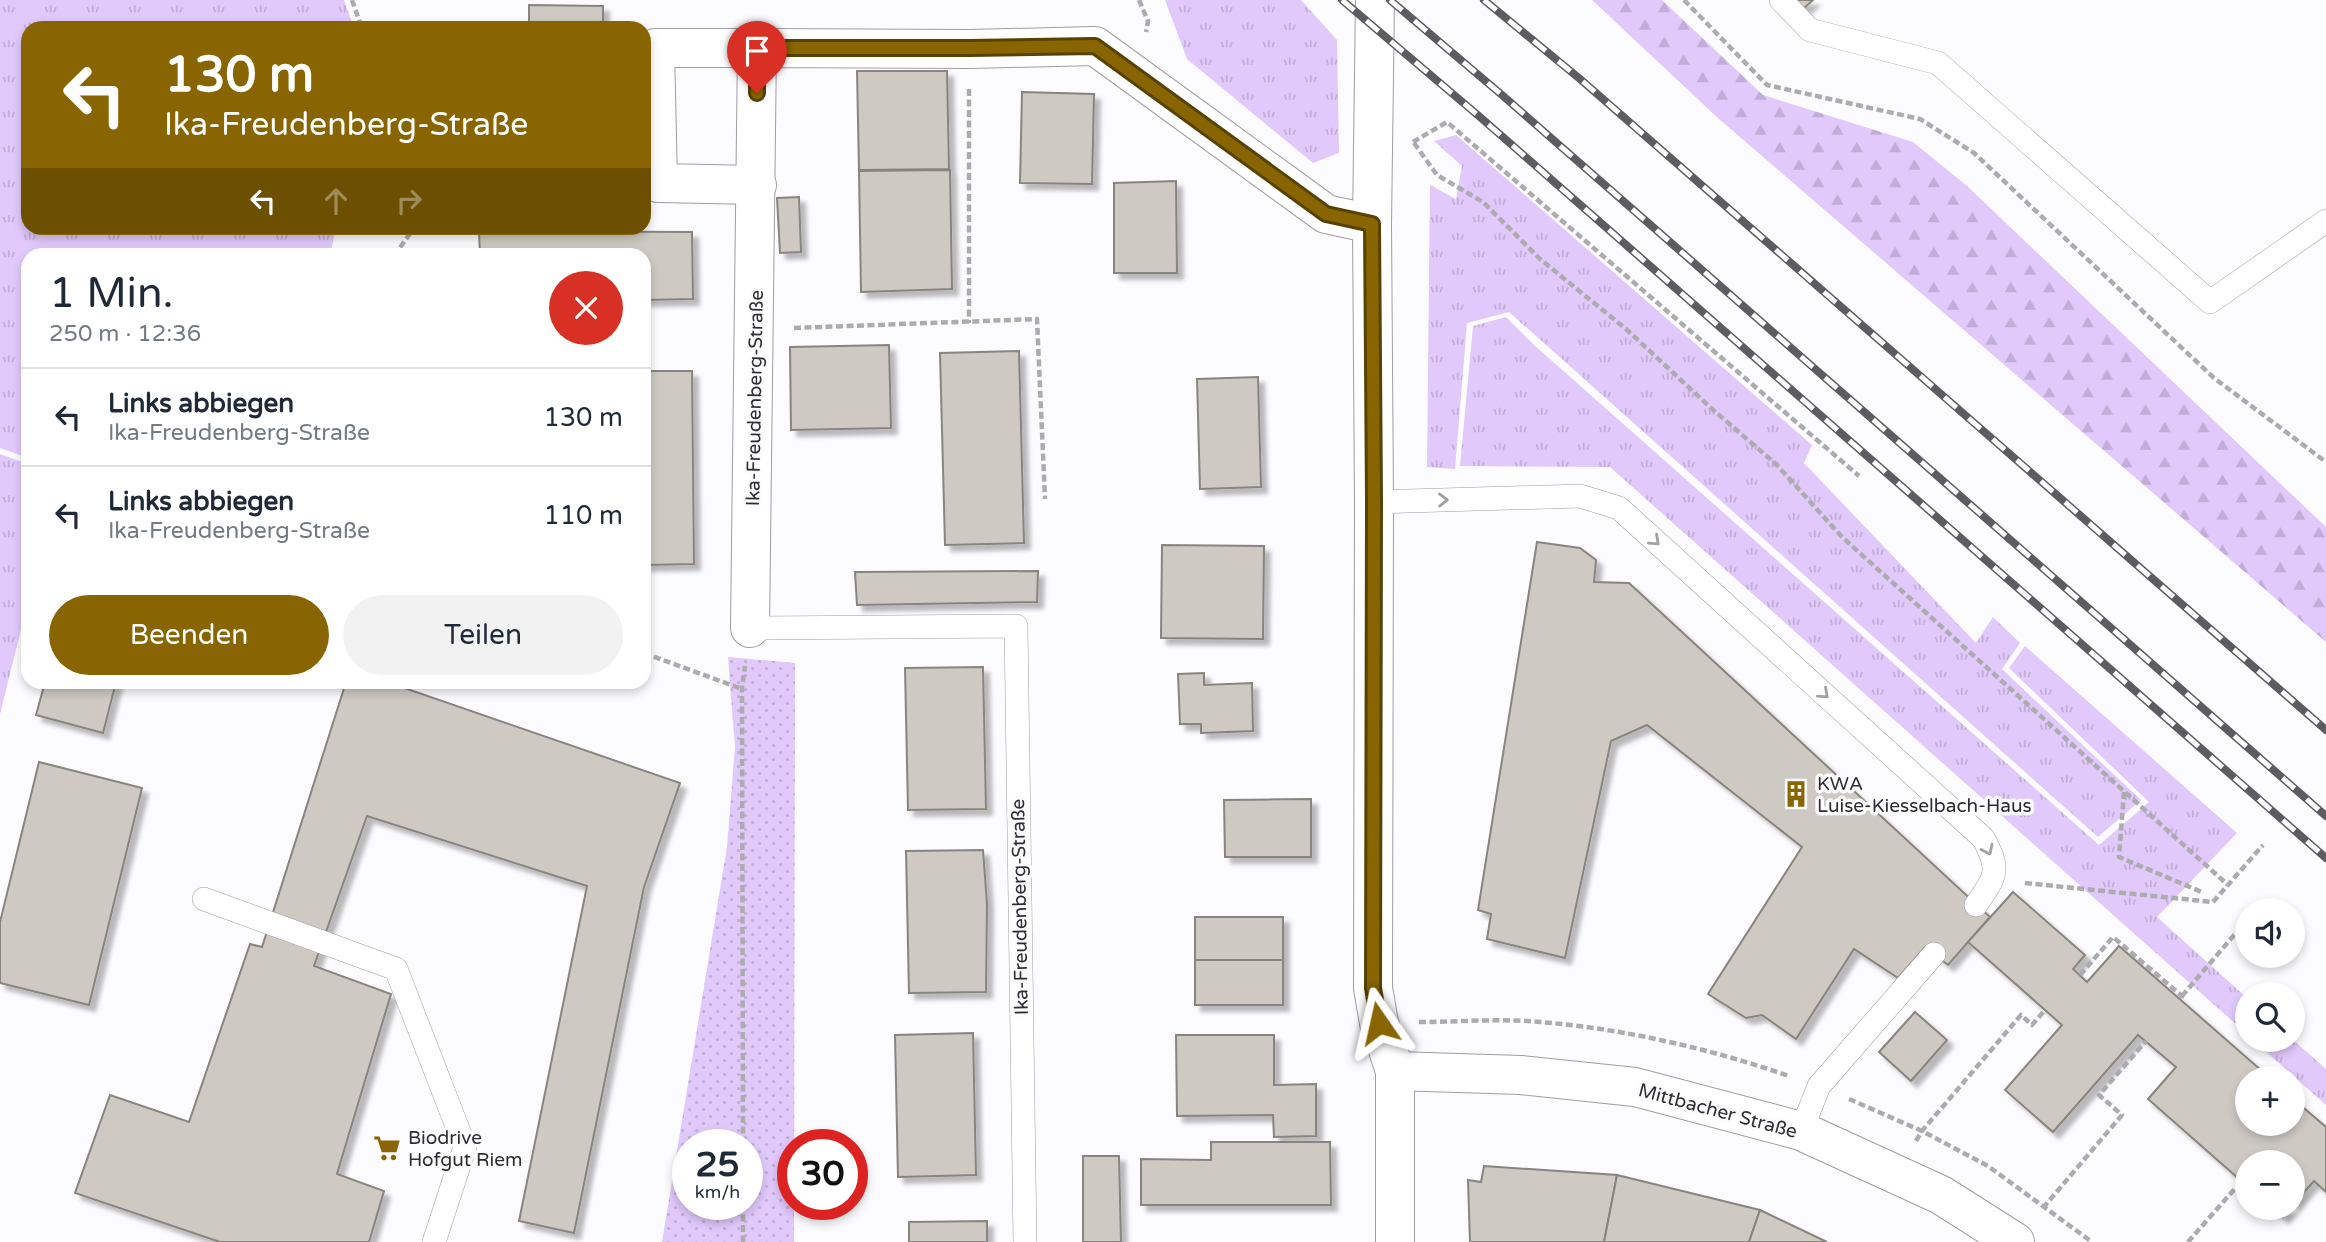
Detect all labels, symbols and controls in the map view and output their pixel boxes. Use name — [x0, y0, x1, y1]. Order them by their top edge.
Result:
pin — [727, 21, 787, 93]
icon: arrive — [738, 32, 776, 70]
text: 130 m — [164, 46, 314, 105]
icon: left — [49, 49, 140, 140]
text: Ika-Freudenberg-Straße — [164, 106, 528, 144]
icon: left — [244, 182, 282, 220]
icon: ahead — [317, 182, 355, 220]
icon: right — [390, 182, 428, 220]
text: 1 Min. — [49, 268, 173, 319]
button: close — [549, 271, 623, 345]
street label: Ika-Freudenberg-Straße — [742, 290, 768, 506]
text: 250 m · 12:36 — [49, 320, 201, 348]
text: Links abbiegen — [108, 388, 294, 419]
icon: left — [49, 398, 87, 436]
text: 130 m — [543, 402, 623, 433]
text: Ika-Freudenberg-Straße — [108, 419, 370, 447]
text: Links abbiegen — [108, 486, 294, 517]
one-way arrow — [1438, 492, 1448, 508]
icon: left — [49, 496, 87, 534]
text: 110 m — [543, 500, 623, 531]
text: Ika-Freudenberg-Straße — [108, 517, 370, 545]
one-way arrow — [1647, 533, 1660, 546]
button: Beenden — [49, 595, 329, 675]
button: Teilen — [343, 595, 623, 675]
one-way arrow — [1816, 686, 1829, 698]
place label: KWA Luise-Kiesselbach-Haus — [1817, 773, 2032, 817]
building icon: KWA Luise-Kiesselbach-Haus — [1781, 779, 1811, 809]
street label: Ika-Freudenberg-Straße — [1007, 799, 1033, 1015]
one-way arrow — [1980, 843, 1994, 855]
map controls — [2235, 898, 2305, 1220]
button: sound — [2235, 898, 2305, 968]
button: search — [2235, 982, 2305, 1052]
position arrow — [1342, 986, 1416, 1060]
button: + — [2235, 1066, 2305, 1136]
street label: Mittbacher Straße — [1636, 1079, 1800, 1143]
place label: Biodrive Hofgut Riem — [408, 1127, 522, 1171]
speed limit sign: 30 — [777, 1129, 868, 1220]
supermarket icon: Biodrive Hofgut Riem — [372, 1133, 402, 1163]
text: 25 — [696, 1144, 739, 1186]
button: − — [2235, 1150, 2305, 1220]
text: km/h — [695, 1181, 740, 1203]

